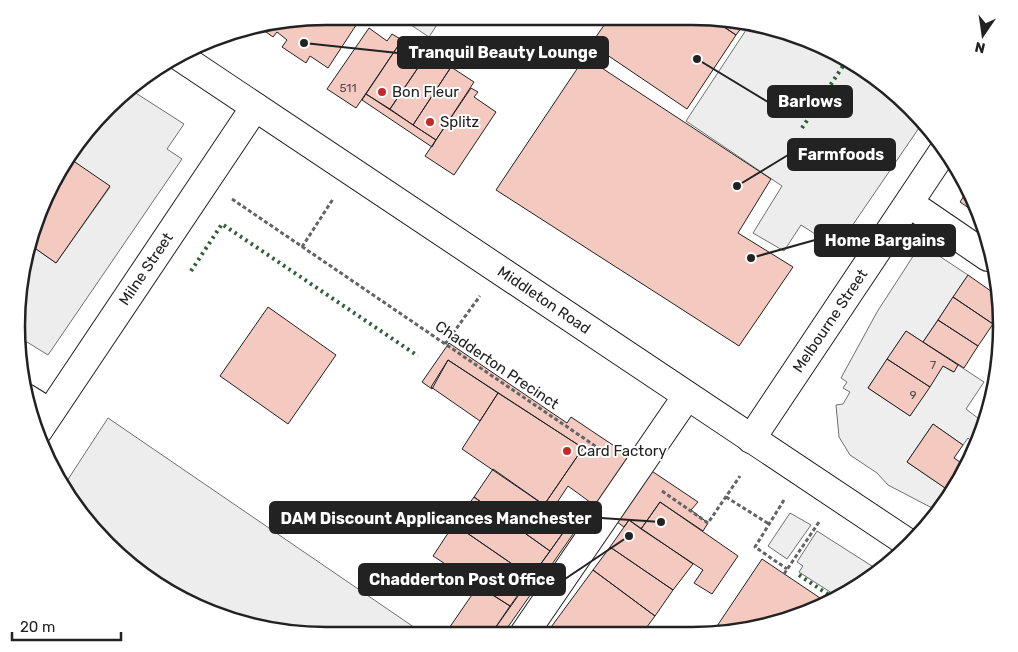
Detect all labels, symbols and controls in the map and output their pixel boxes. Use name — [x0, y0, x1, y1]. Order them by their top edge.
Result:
north arrow — [958, 10, 1008, 60]
callout: Tranquil Beauty Lounge — [398, 37, 608, 68]
text: N — [973, 38, 987, 57]
text: Tranquil Beauty Lounge — [409, 43, 597, 62]
house number: 511 — [339, 81, 357, 95]
place label: Bon Fleur — [392, 83, 459, 101]
marker: Bon Fleur — [376, 86, 388, 98]
callout: Barlows — [768, 86, 852, 117]
text: Barlows — [778, 92, 842, 111]
place label: Splitz — [440, 113, 479, 131]
marker: Splitz — [424, 116, 436, 128]
callout: Farmfoods — [788, 139, 895, 170]
text: Farmfoods — [798, 145, 884, 164]
callout: Home Bargains — [815, 225, 955, 256]
street label: Milne Street — [115, 229, 177, 309]
text: Home Bargains — [825, 231, 945, 250]
street label: Middleton Road — [494, 262, 594, 338]
street label: Melbourne Street — [789, 266, 871, 376]
street label: Chadderton Precinct — [432, 317, 562, 413]
house number: 7 — [930, 358, 936, 372]
house number: 9 — [909, 388, 917, 402]
place label: Card Factory — [577, 442, 667, 460]
marker: Card Factory — [561, 445, 573, 457]
callout: DAM Discount Applicances Manchester — [270, 502, 601, 533]
text: DAM Discount Applicances Manchester — [281, 509, 592, 528]
callout: Chadderton Post Office — [359, 564, 565, 595]
text: Chadderton Post Office — [369, 570, 555, 589]
scale bar — [12, 610, 121, 642]
text: 20 m — [20, 618, 55, 636]

